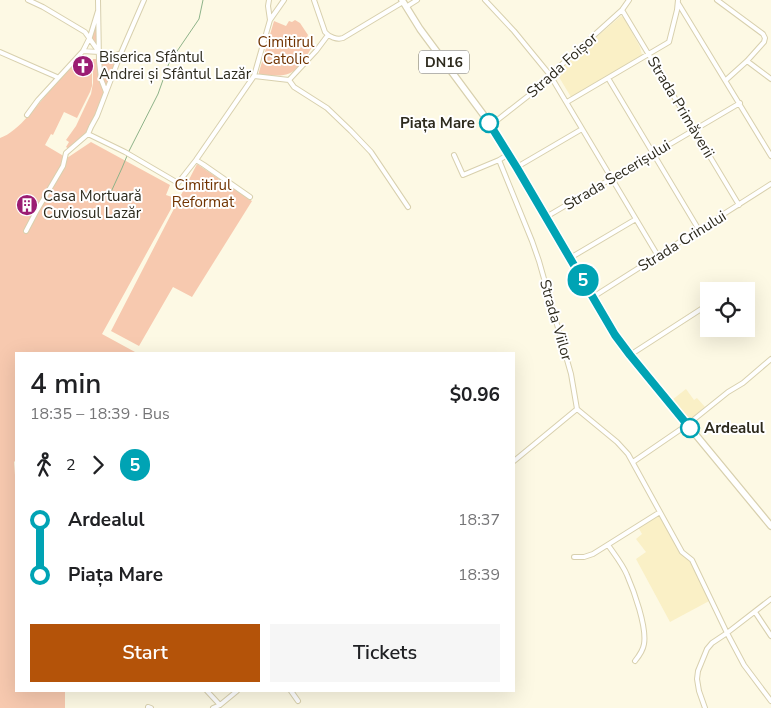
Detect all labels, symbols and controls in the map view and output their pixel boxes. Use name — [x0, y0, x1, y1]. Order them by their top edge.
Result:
street label: Strada Foișor — [522, 27, 602, 102]
park label: Cimitirul Catolic — [258, 32, 315, 69]
place label: Biserica Sfântul Andrei și Sfântul Lazăr — [99, 47, 252, 84]
road number: DN16 — [419, 51, 469, 74]
street label: Strada Primăverii — [643, 53, 719, 161]
church icon: Biserica Sfântul Andrei și Sfântul Lazăr — [71, 54, 95, 78]
place label: Piața Mare — [400, 113, 475, 133]
marker: Piața Mare — [479, 113, 499, 133]
street label: Strada Secerișului — [560, 135, 674, 215]
park label: Cimitirul Reformat — [172, 175, 235, 212]
place label: Casa Mortuară Cuviosul Lazăr — [43, 186, 142, 223]
building icon: Casa Mortuară Cuviosul Lazăr — [15, 193, 39, 217]
street label: Strada Crinului — [634, 206, 730, 276]
line badge: 5 — [567, 264, 599, 296]
text: 5 — [578, 268, 588, 292]
street label: Strada Viilor — [535, 277, 577, 364]
map controls — [700, 282, 755, 337]
button: locate — [700, 282, 755, 337]
text: 4 min — [30, 365, 101, 403]
text: $0.96 — [450, 382, 500, 408]
text: 18:35 – 18:39 · Bus — [30, 403, 170, 425]
marker: Ardealul — [680, 418, 700, 438]
place label: Ardealul — [704, 418, 765, 438]
icon: walk — [30, 451, 58, 479]
icon: forward — [84, 451, 112, 479]
text: 5 — [130, 453, 140, 477]
text: 2 — [66, 454, 76, 476]
text: Ardealul — [68, 507, 145, 533]
text: 18:37 — [458, 509, 500, 531]
text: Piața Mare — [68, 562, 163, 588]
text: 18:39 — [458, 564, 500, 586]
button: Start — [30, 624, 260, 682]
button: Tickets — [270, 624, 500, 682]

